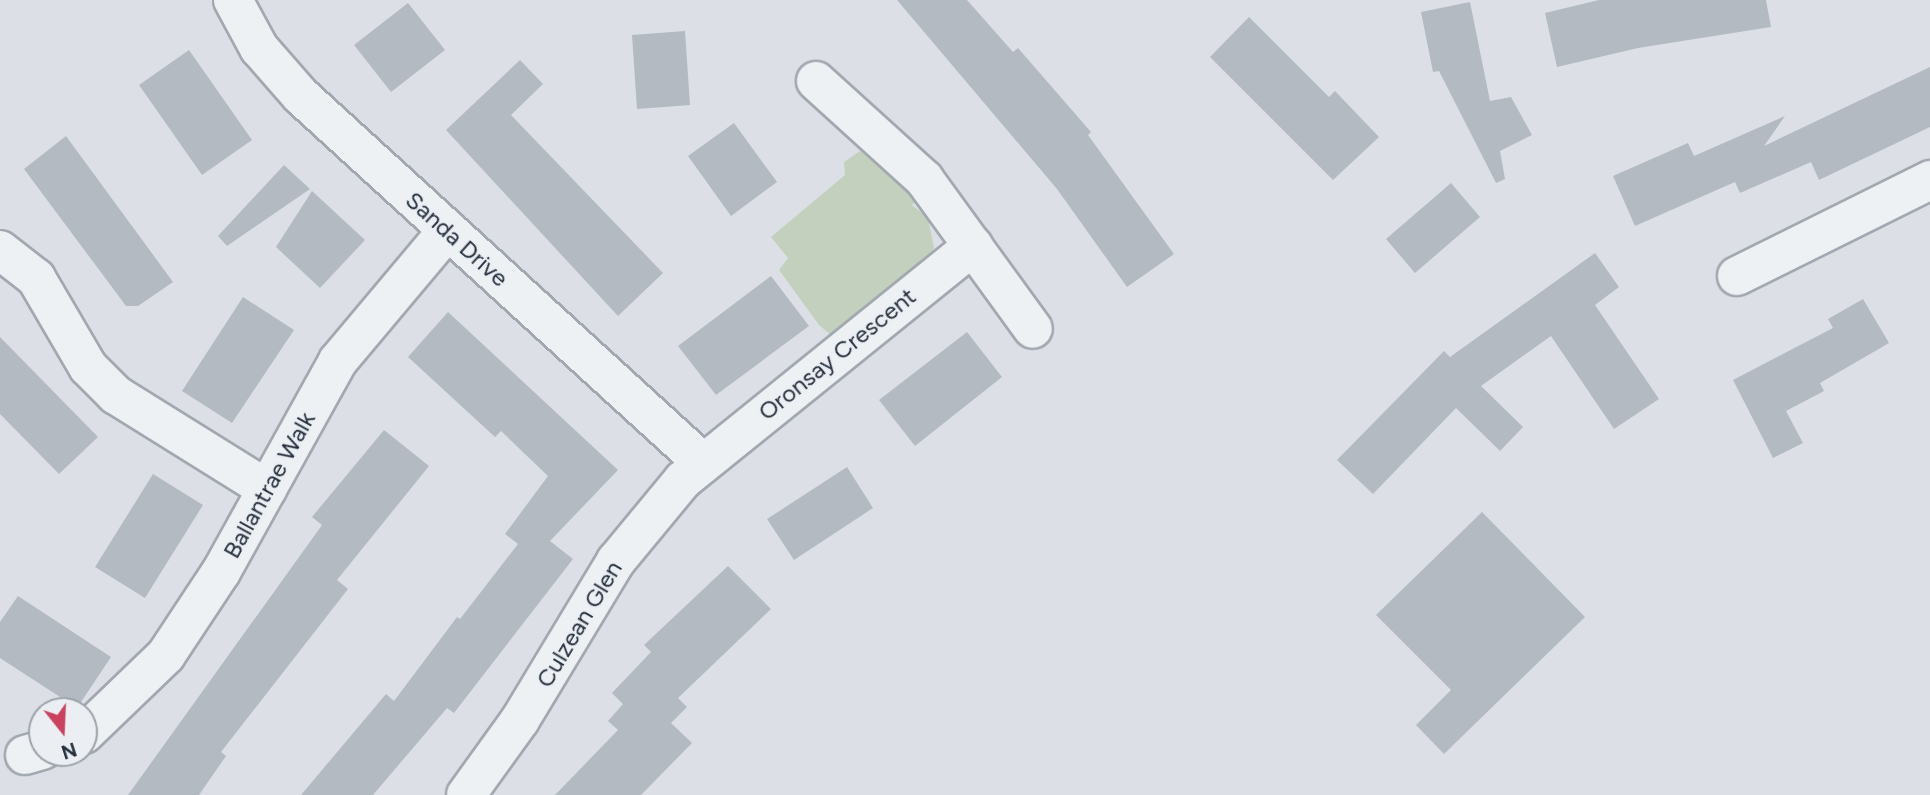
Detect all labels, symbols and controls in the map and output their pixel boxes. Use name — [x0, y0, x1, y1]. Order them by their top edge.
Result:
street label: Sanda Drive — [400, 185, 514, 293]
street label: Oronsay Crescent — [753, 282, 921, 426]
street label: Ballantrae Walk — [217, 407, 321, 563]
street label: Culzean Glen — [530, 556, 628, 692]
north arrow — [28, 697, 98, 767]
text: N — [58, 737, 80, 764]

